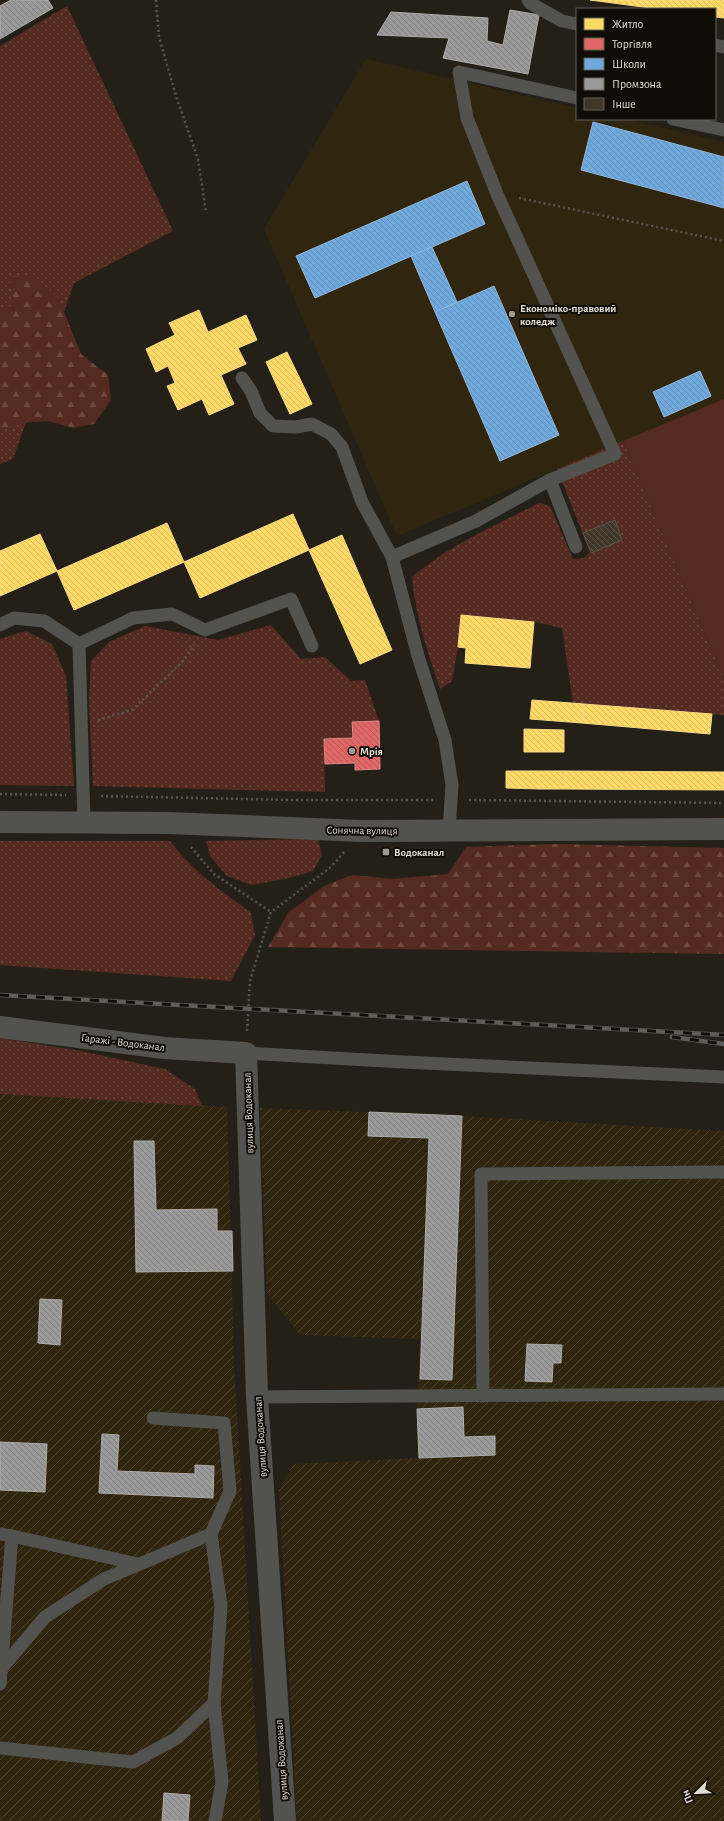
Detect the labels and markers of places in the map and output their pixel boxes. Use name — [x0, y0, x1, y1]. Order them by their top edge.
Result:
place label: Економіко-правовий коледж — [520, 303, 616, 327]
marker: Економіко-правовий коледж — [507, 309, 517, 319]
marker: Мрія — [347, 746, 357, 756]
place label: Мрія — [360, 746, 383, 757]
marker: Водоканал — [381, 847, 391, 857]
place label: Водоканал — [394, 847, 444, 858]

